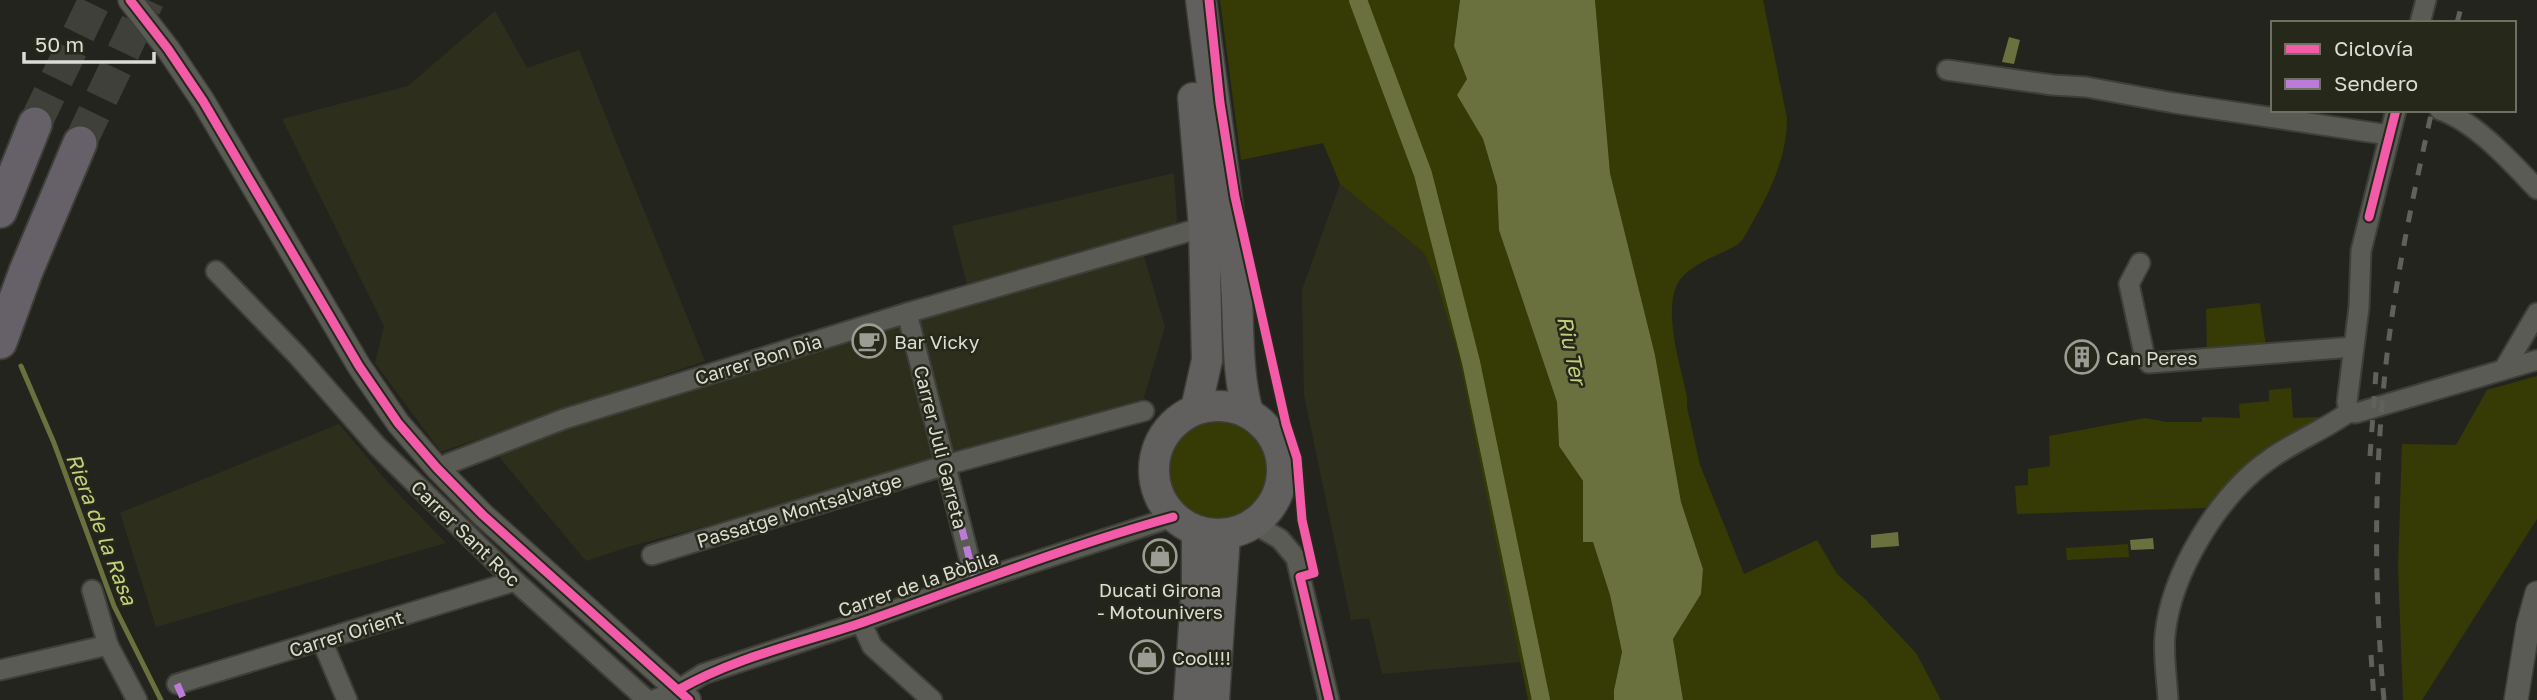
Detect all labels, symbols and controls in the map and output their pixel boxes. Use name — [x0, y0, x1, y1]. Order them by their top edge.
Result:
scale bar — [24, 21, 154, 65]
legend — [2271, 21, 2516, 112]
text: 50 m — [35, 31, 84, 57]
text: Ciclovía — [2334, 35, 2413, 61]
text: Sendero — [2334, 70, 2418, 96]
water label: Riu Ter — [1552, 313, 1593, 389]
cafe icon: Bar Vicky — [850, 322, 888, 360]
street label: Carrer Bon Dia — [692, 329, 824, 389]
place label: Bar Vicky — [894, 330, 980, 353]
building icon: Can Peres — [2063, 338, 2101, 376]
place label: Can Peres — [2106, 346, 2198, 369]
street label: Carrer Juli Garreta — [910, 363, 972, 531]
water label: Riera de la Rasa — [61, 450, 143, 610]
street label: Passatge Montsalvatge — [694, 468, 904, 552]
street label: Carrer Sant Roc — [407, 475, 525, 591]
shop icon: Ducati Girona - Motounivers — [1141, 537, 1179, 575]
street label: Carrer de la Bòbila — [835, 545, 1001, 621]
place label: Ducati Girona - Motounivers — [1097, 578, 1223, 623]
street label: Carrer Orient — [286, 605, 406, 661]
shop icon: Cool!!! — [1128, 638, 1166, 676]
place label: Cool!!! — [1172, 646, 1231, 669]

